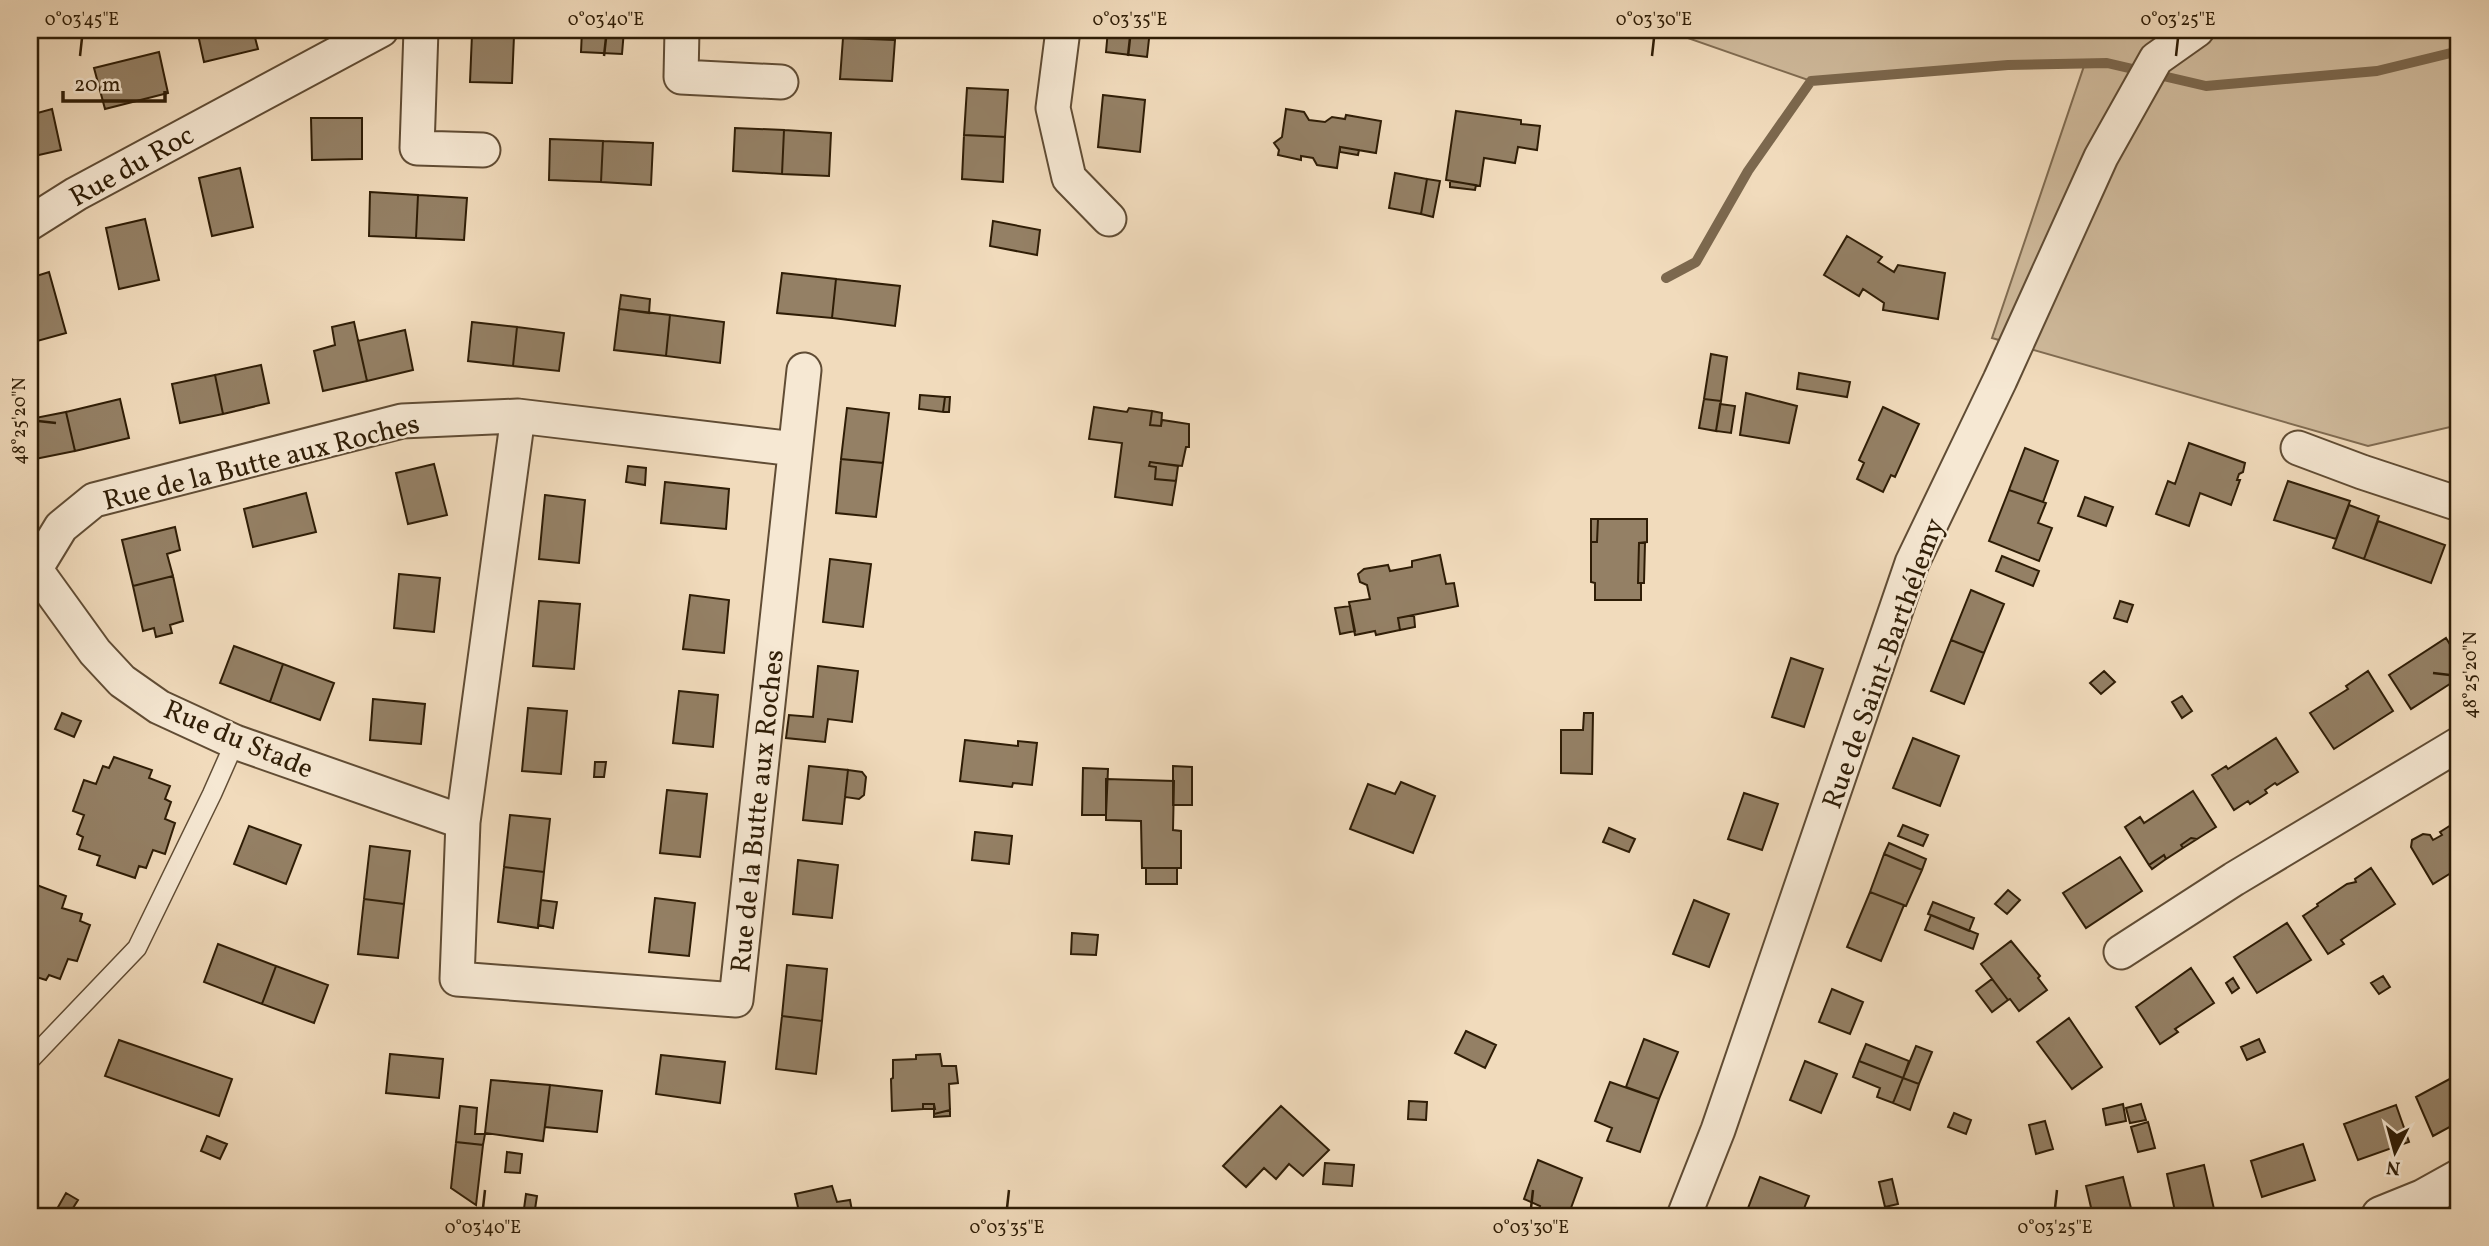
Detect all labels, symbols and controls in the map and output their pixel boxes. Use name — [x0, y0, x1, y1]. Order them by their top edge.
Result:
text: 0°03'45"E — [45, 8, 119, 33]
text: 0°03'40"E — [568, 8, 644, 33]
text: 0°03'35"E — [1093, 8, 1168, 33]
text: 0°03'30"E — [1616, 8, 1692, 33]
text: 0°03'25"E — [2140, 8, 2216, 33]
scale bar — [63, 60, 164, 104]
text: 20 m — [74, 71, 120, 100]
street label: Rue du Roc — [63, 117, 202, 217]
text: 48°25'20"N — [8, 377, 33, 465]
street label: Rue de la Butte aux Roches — [99, 405, 424, 522]
street label: Rue de Saint-Barthélemy — [1814, 513, 1955, 815]
text: 48°25'20"N — [2459, 631, 2484, 719]
street label: Rue de la Butte aux Roches — [722, 648, 795, 975]
street label: Rue du Stade — [157, 691, 319, 789]
north arrow — [2360, 1116, 2430, 1186]
text: N — [2385, 1153, 2402, 1181]
text: 0°03'40"E — [445, 1216, 521, 1241]
text: 0°03'35"E — [970, 1216, 1045, 1241]
text: 0°03'30"E — [1493, 1216, 1569, 1241]
text: 0°03'25"E — [2017, 1216, 2093, 1241]

